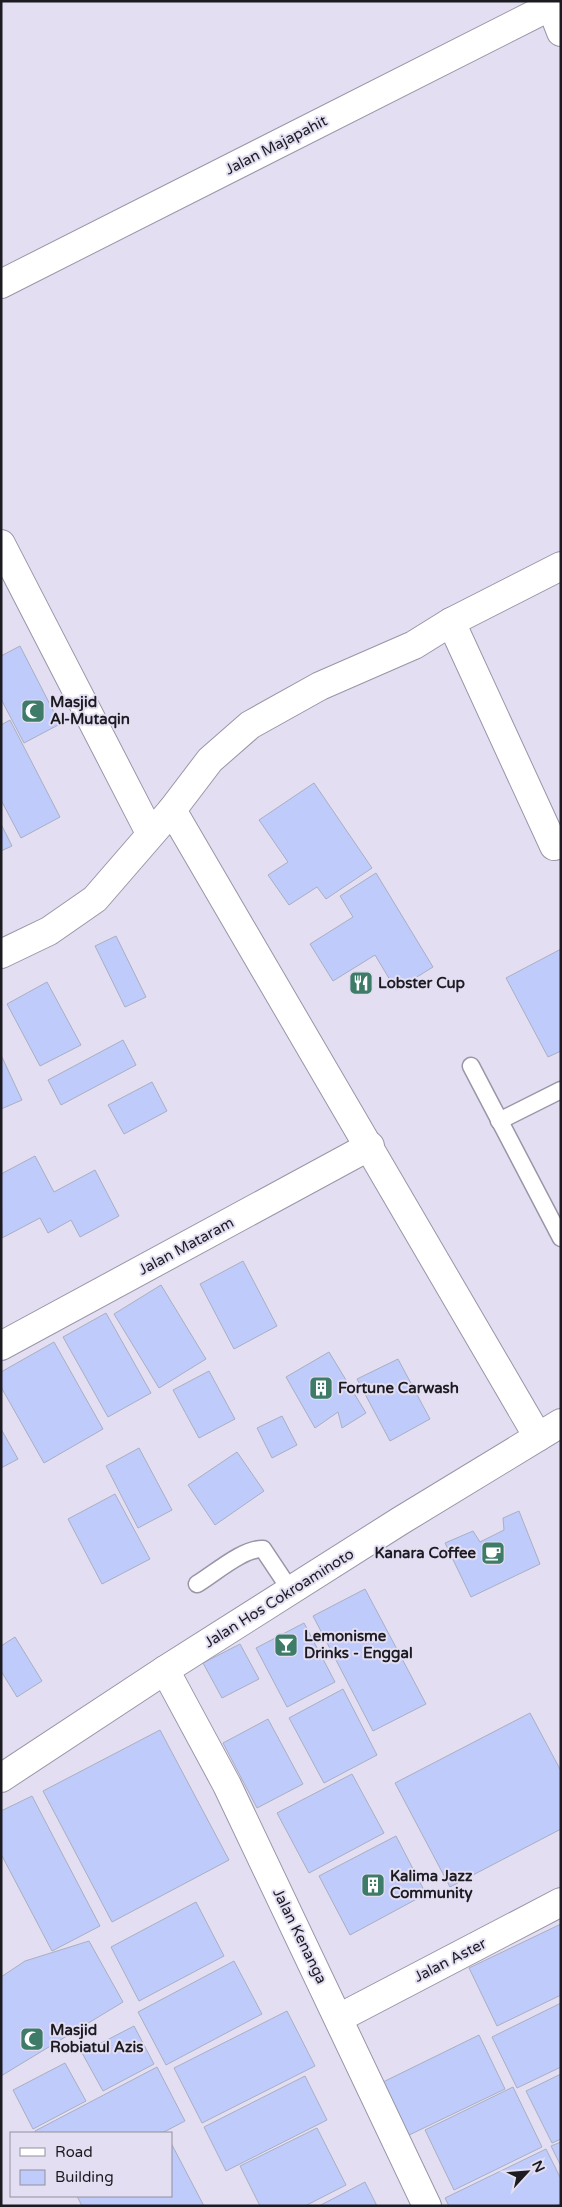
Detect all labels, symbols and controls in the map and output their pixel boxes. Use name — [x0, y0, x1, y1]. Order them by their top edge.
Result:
street label: Jalan Majapahit — [222, 111, 330, 179]
place label: Masjid Al-Mutaqin — [50, 693, 130, 729]
mosque icon: Masjid Al-Mutaqin — [20, 698, 46, 724]
restaurant icon: Lobster Cup — [348, 970, 374, 996]
place label: Lobster Cup — [378, 974, 466, 993]
street label: Jalan Mataram — [135, 1213, 237, 1279]
building icon: Fortune Carwash — [308, 1375, 334, 1401]
place label: Fortune Carwash — [338, 1379, 459, 1397]
cafe icon: Kanara Coffee — [480, 1540, 506, 1566]
place label: Kanara Coffee — [374, 1544, 477, 1562]
street label: Jalan Hos Cokroaminoto — [201, 1545, 357, 1651]
place label: Lemonisme Drinks - Enggal — [304, 1627, 413, 1663]
bar icon: Lemonisme Drinks - Enggal — [273, 1632, 299, 1658]
place label: Kalima Jazz Community — [390, 1867, 473, 1903]
building icon: Kalima Jazz Community — [360, 1872, 386, 1898]
street label: Jalan Kenanga — [269, 1885, 331, 1987]
street label: Jalan Aster — [411, 1934, 489, 1986]
place label: Masjid Robiatul Azis — [50, 2021, 143, 2056]
mosque icon: Masjid Robiatul Azis — [19, 2026, 45, 2052]
legend — [10, 2132, 172, 2197]
text: Road — [55, 2143, 93, 2161]
north arrow — [502, 2147, 552, 2197]
text: N — [528, 2158, 548, 2175]
text: Building — [55, 2168, 114, 2186]

